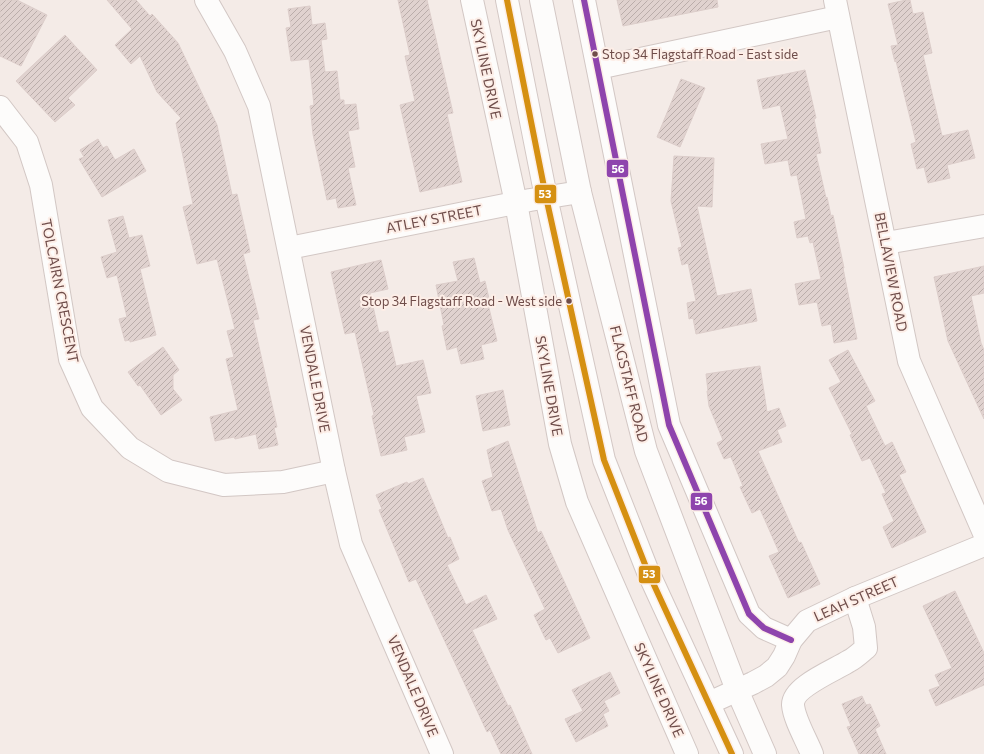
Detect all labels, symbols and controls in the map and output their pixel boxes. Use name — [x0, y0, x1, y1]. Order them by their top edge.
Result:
street label: SKYLINE DRIVE — [468, 17, 505, 120]
place label: Stop 34 Flagstaff Road - East side — [602, 46, 798, 62]
marker: Stop 34 Flagstaff Road - East side — [590, 49, 600, 59]
line badge: 56 — [606, 159, 629, 178]
text: 56 — [611, 162, 625, 175]
line badge: 53 — [534, 184, 557, 204]
text: 53 — [539, 187, 551, 200]
street label: ATLEY STREET — [384, 201, 483, 236]
street label: BELLAVIEW ROAD — [872, 211, 911, 333]
street label: TOLCAIRN CRESCENT — [38, 217, 83, 364]
place label: Stop 34 Flagstaff Road - West side — [361, 293, 562, 309]
marker: Stop 34 Flagstaff Road - West side — [564, 296, 574, 306]
street label: VENDALE DRIVE — [297, 324, 334, 434]
street label: FLAGSTAFF ROAD — [607, 324, 652, 444]
street label: SKYLINE DRIVE — [532, 334, 567, 437]
line badge: 56 — [690, 492, 713, 511]
text: 56 — [694, 494, 708, 507]
line badge: 53 — [638, 565, 661, 584]
text: 53 — [643, 567, 655, 580]
street label: LEAH STREET — [811, 572, 901, 625]
street label: VENDALE DRIVE — [384, 633, 442, 739]
street label: SKYLINE DRIVE — [631, 640, 688, 740]

